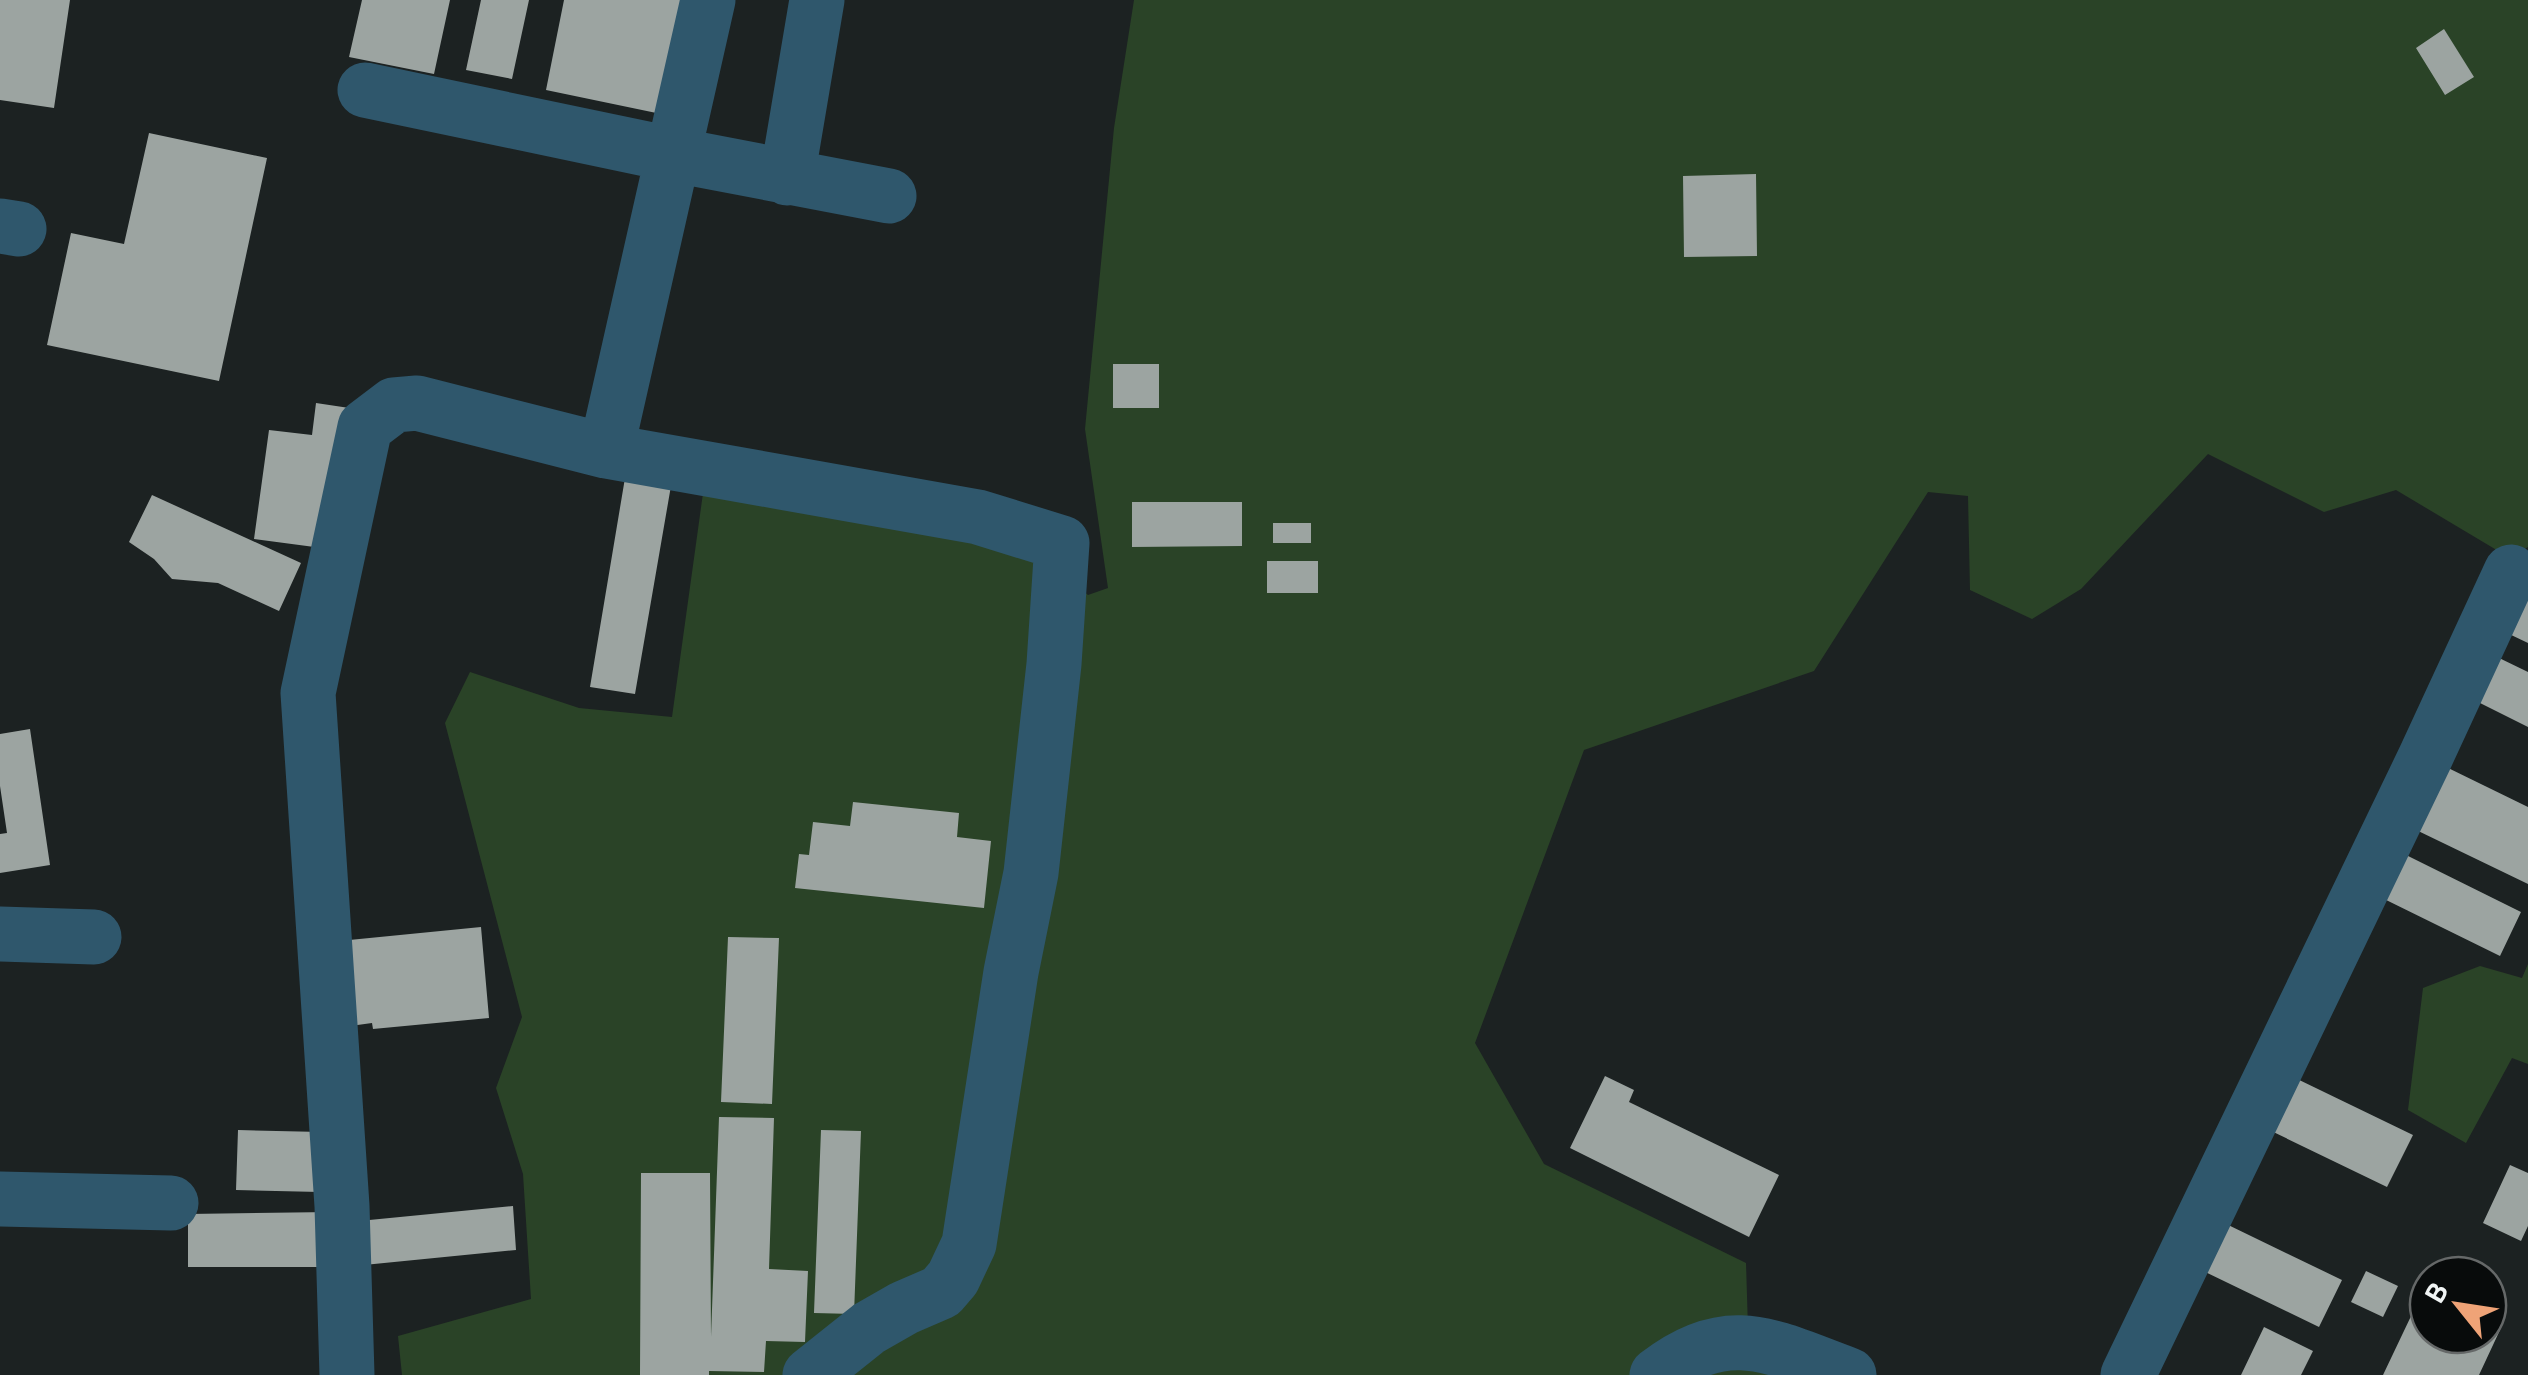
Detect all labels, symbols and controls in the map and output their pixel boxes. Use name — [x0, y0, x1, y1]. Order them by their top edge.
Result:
north arrow — [2408, 1255, 2508, 1355]
text: B — [2418, 1276, 2454, 1308]

